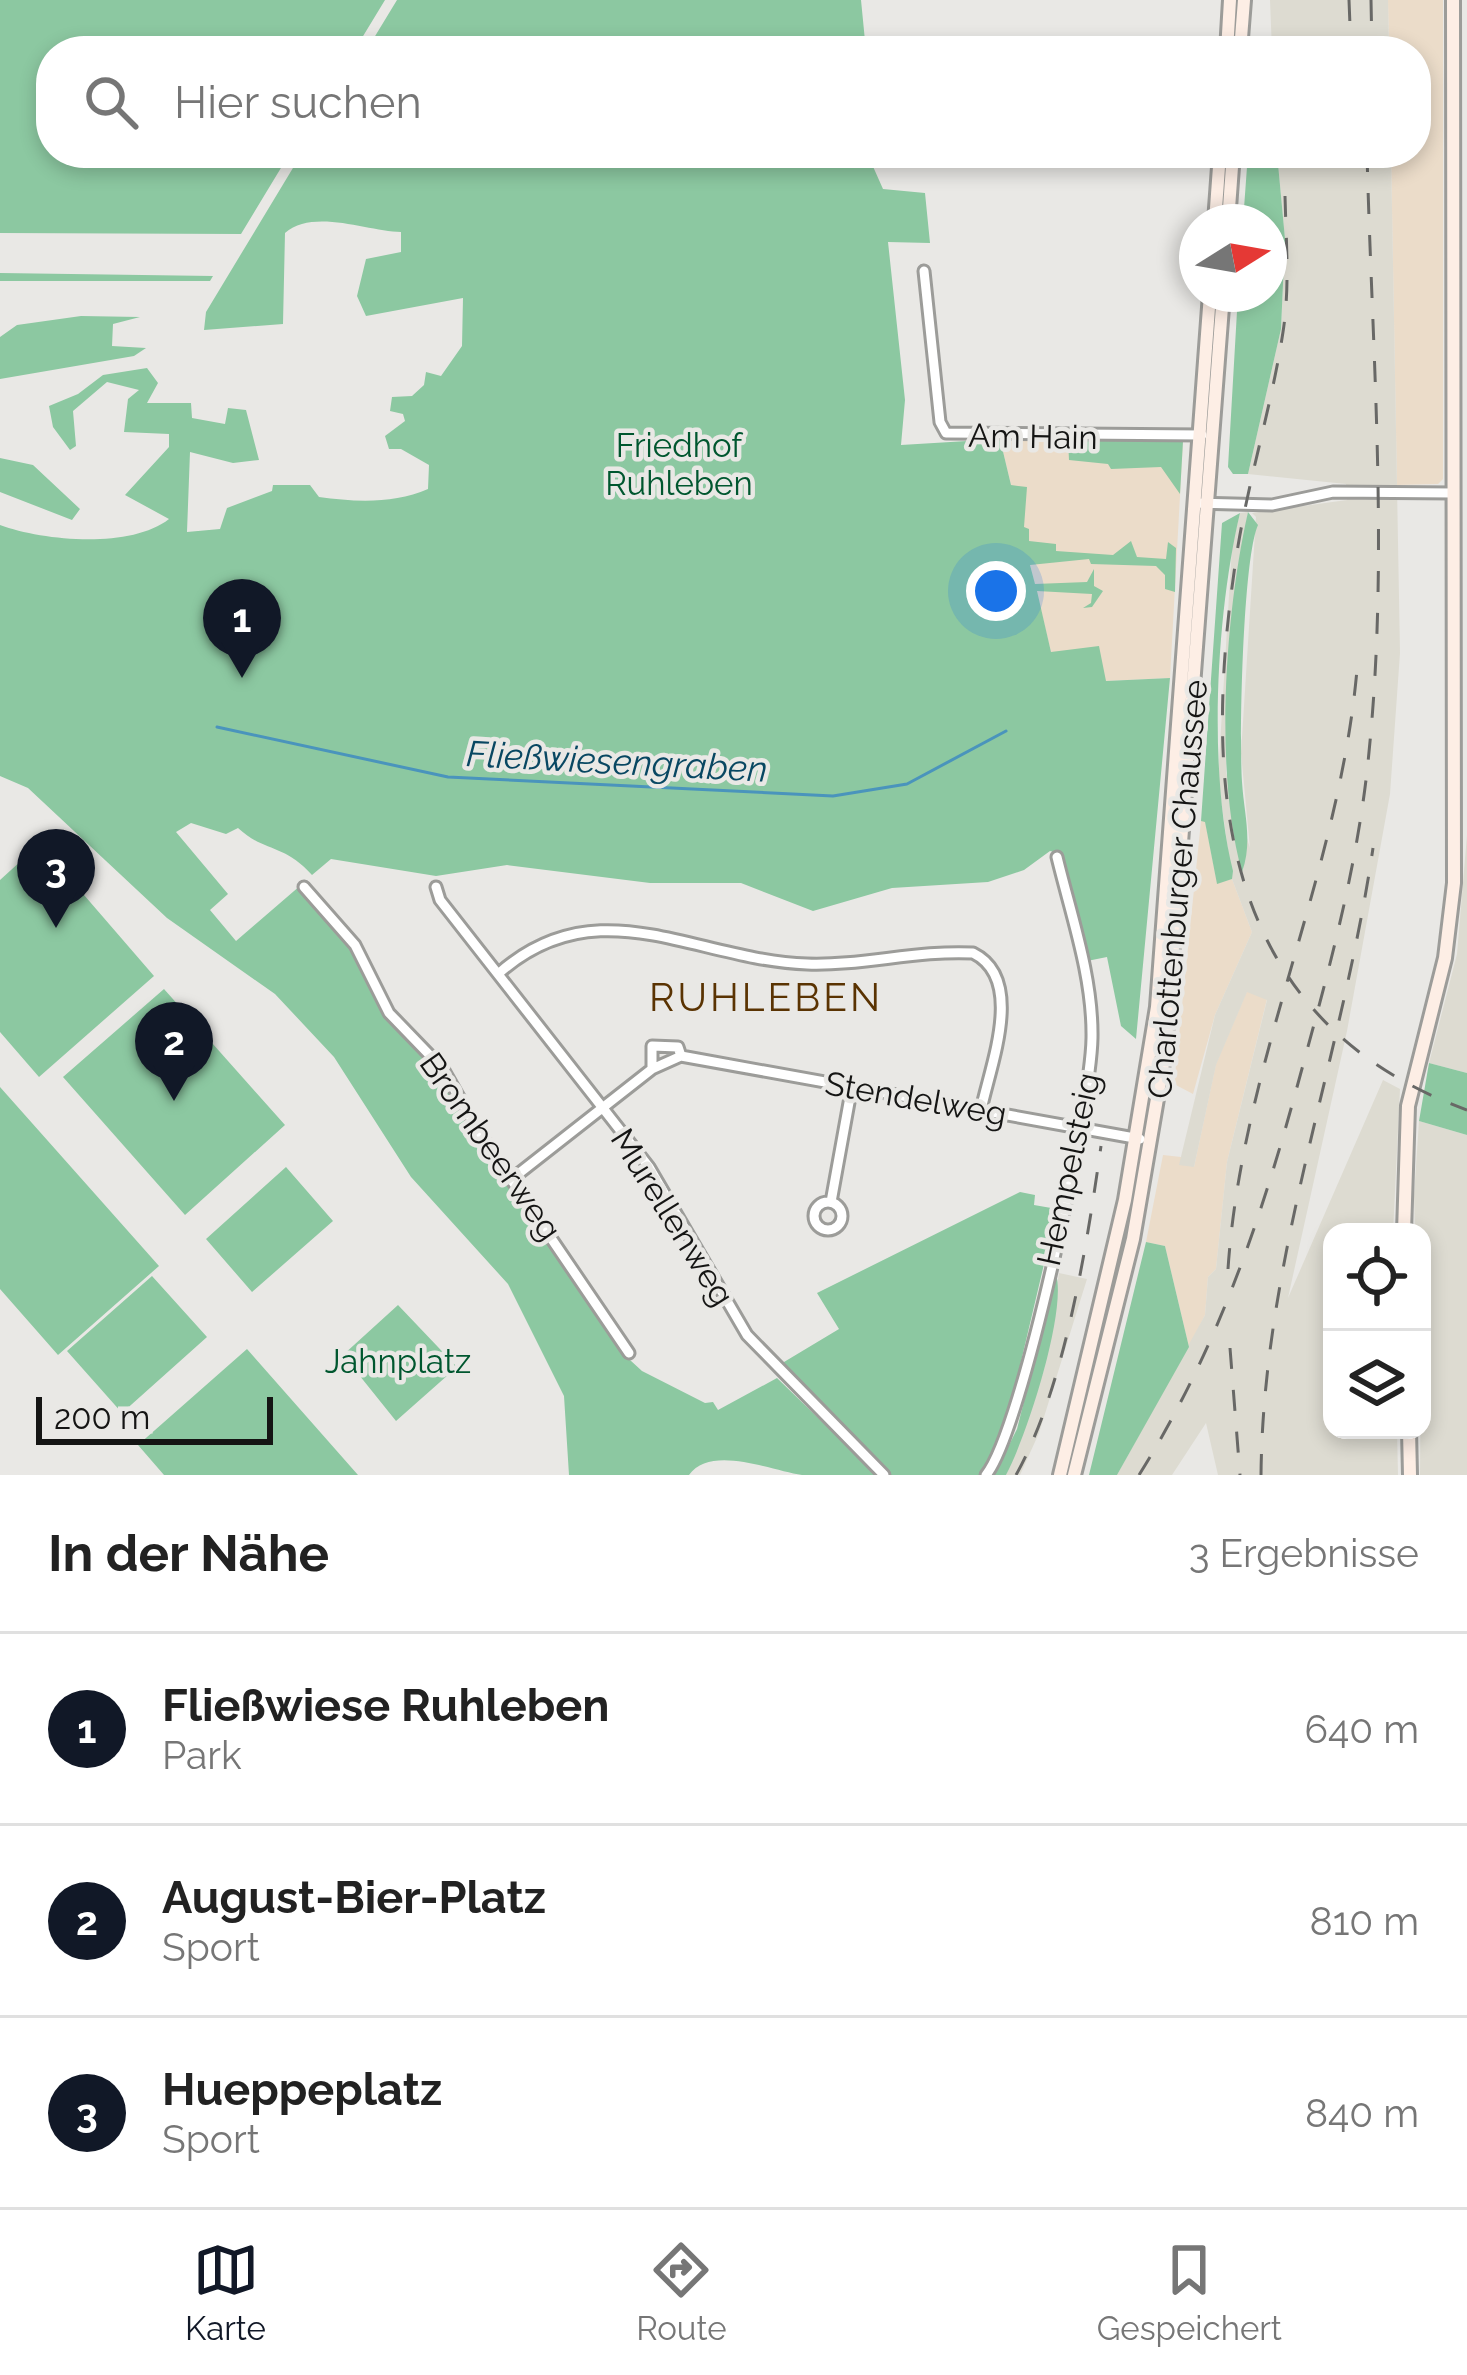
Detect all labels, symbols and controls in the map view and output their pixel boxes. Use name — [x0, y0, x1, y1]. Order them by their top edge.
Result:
search box — [36, 36, 1431, 168]
icon: search — [78, 69, 144, 135]
text: Hier suchen — [174, 76, 422, 129]
north arrow — [1179, 204, 1287, 312]
street label: Am Hain — [968, 416, 1098, 457]
park label: Friedhof Ruhleben — [605, 426, 753, 503]
your location — [966, 561, 1026, 621]
pin: 1 — [203, 579, 281, 678]
street label: Charlottenburger Chaussee — [1140, 678, 1215, 1100]
water label: Fließwiesengraben — [465, 732, 769, 790]
pin: 3 — [17, 829, 95, 928]
district label: RUHLEBEN — [649, 974, 883, 1020]
pin: 2 — [135, 1002, 213, 1101]
street label: Brombeerweg — [412, 1045, 570, 1247]
street label: Stendelweg — [822, 1063, 1010, 1134]
street label: Hempelsteig — [1029, 1069, 1108, 1269]
street label: Murellenweg — [603, 1122, 742, 1313]
map controls — [1323, 1223, 1431, 1439]
button: locate — [1323, 1223, 1431, 1331]
button: layers — [1323, 1331, 1431, 1439]
park label: Jahnplatz — [325, 1342, 471, 1381]
scale bar — [36, 1391, 273, 1444]
text: 200 m — [54, 1398, 150, 1437]
text: In der Nähe — [48, 1523, 329, 1583]
text: 3 Ergebnisse — [1189, 1530, 1419, 1576]
text: Fließwiese Ruhleben — [162, 1679, 610, 1732]
text: 1 — [77, 1706, 97, 1752]
text: 640 m — [1305, 1706, 1419, 1752]
text: Park — [162, 1732, 242, 1778]
text: August-Bier-Platz — [162, 1871, 546, 1924]
text: 2 — [76, 1898, 98, 1944]
text: 810 m — [1310, 1898, 1419, 1944]
text: Sport — [162, 1924, 260, 1970]
text: Hueppeplatz — [162, 2063, 442, 2116]
text: 3 — [76, 2090, 98, 2136]
text: 840 m — [1305, 2090, 1419, 2136]
text: Sport — [162, 2116, 260, 2162]
tab: Karte — [185, 2237, 266, 2348]
tab: Route — [636, 2237, 727, 2348]
tab: Gespeichert — [1097, 2237, 1282, 2348]

